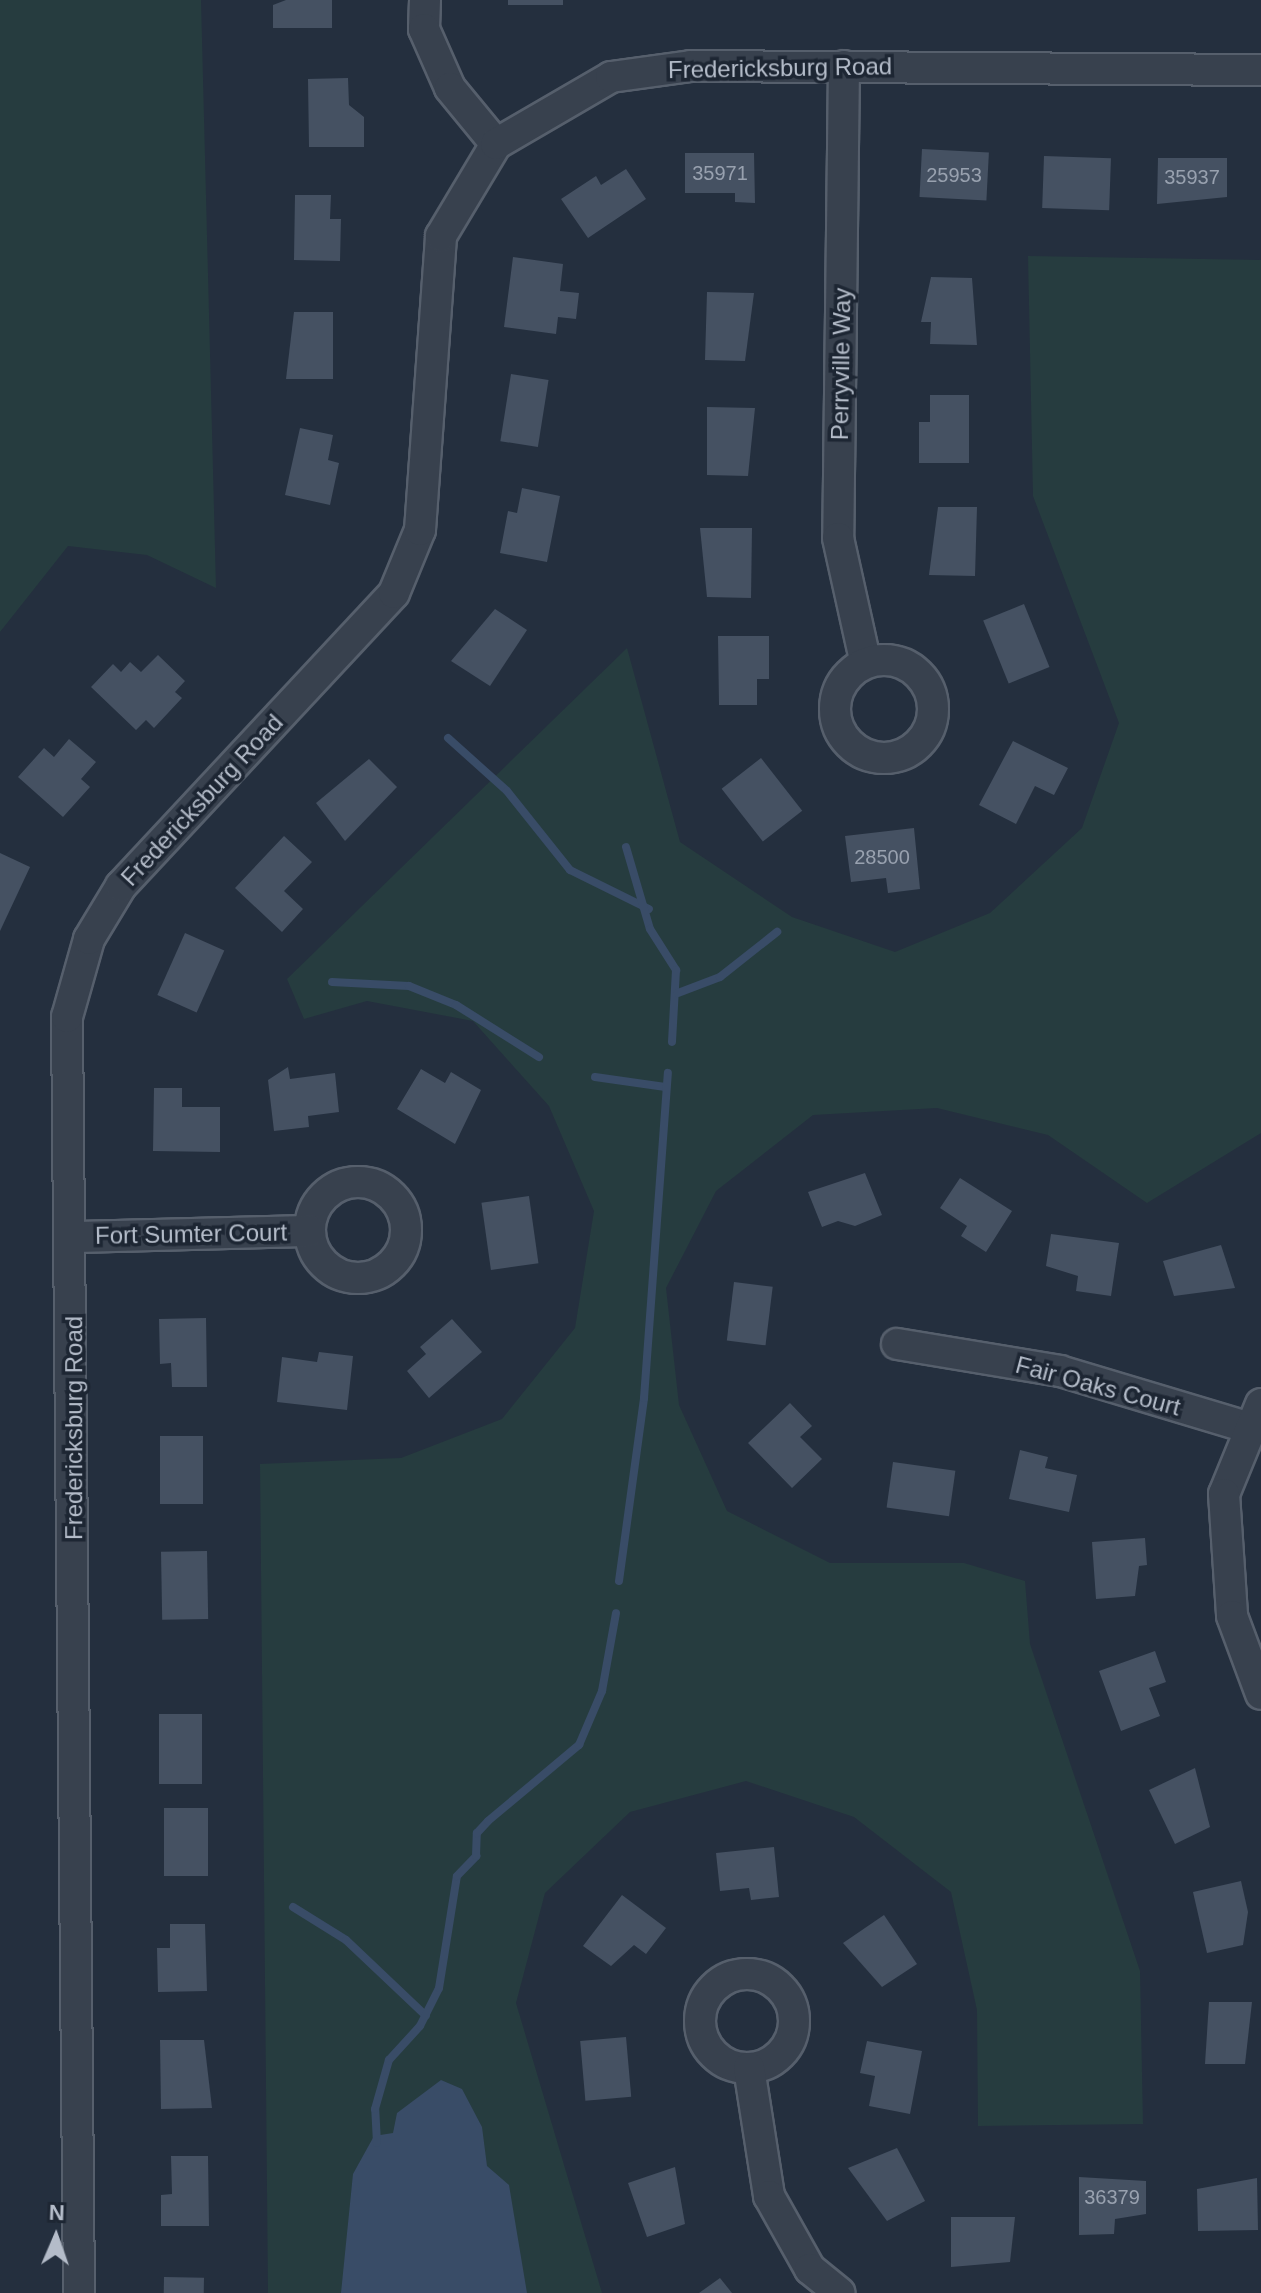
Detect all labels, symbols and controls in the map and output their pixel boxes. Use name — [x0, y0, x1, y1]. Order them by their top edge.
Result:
street label: Fredericksburg Road — [668, 52, 892, 84]
house number: 35971 — [692, 161, 748, 185]
house number: 25953 — [926, 163, 982, 187]
house number: 35937 — [1164, 165, 1220, 189]
street label: Perryville Way — [825, 288, 857, 440]
street label: Fredericksburg Road — [115, 708, 289, 892]
house number: 28500 — [854, 845, 910, 869]
street label: Fort Sumter Court — [95, 1218, 287, 1250]
street label: Fredericksburg Road — [60, 1316, 88, 1540]
street label: Fair Oaks Court — [1012, 1350, 1184, 1422]
house number: 36379 — [1084, 2185, 1140, 2209]
north arrow — [16, 2197, 96, 2277]
text: N — [48, 2200, 65, 2225]

